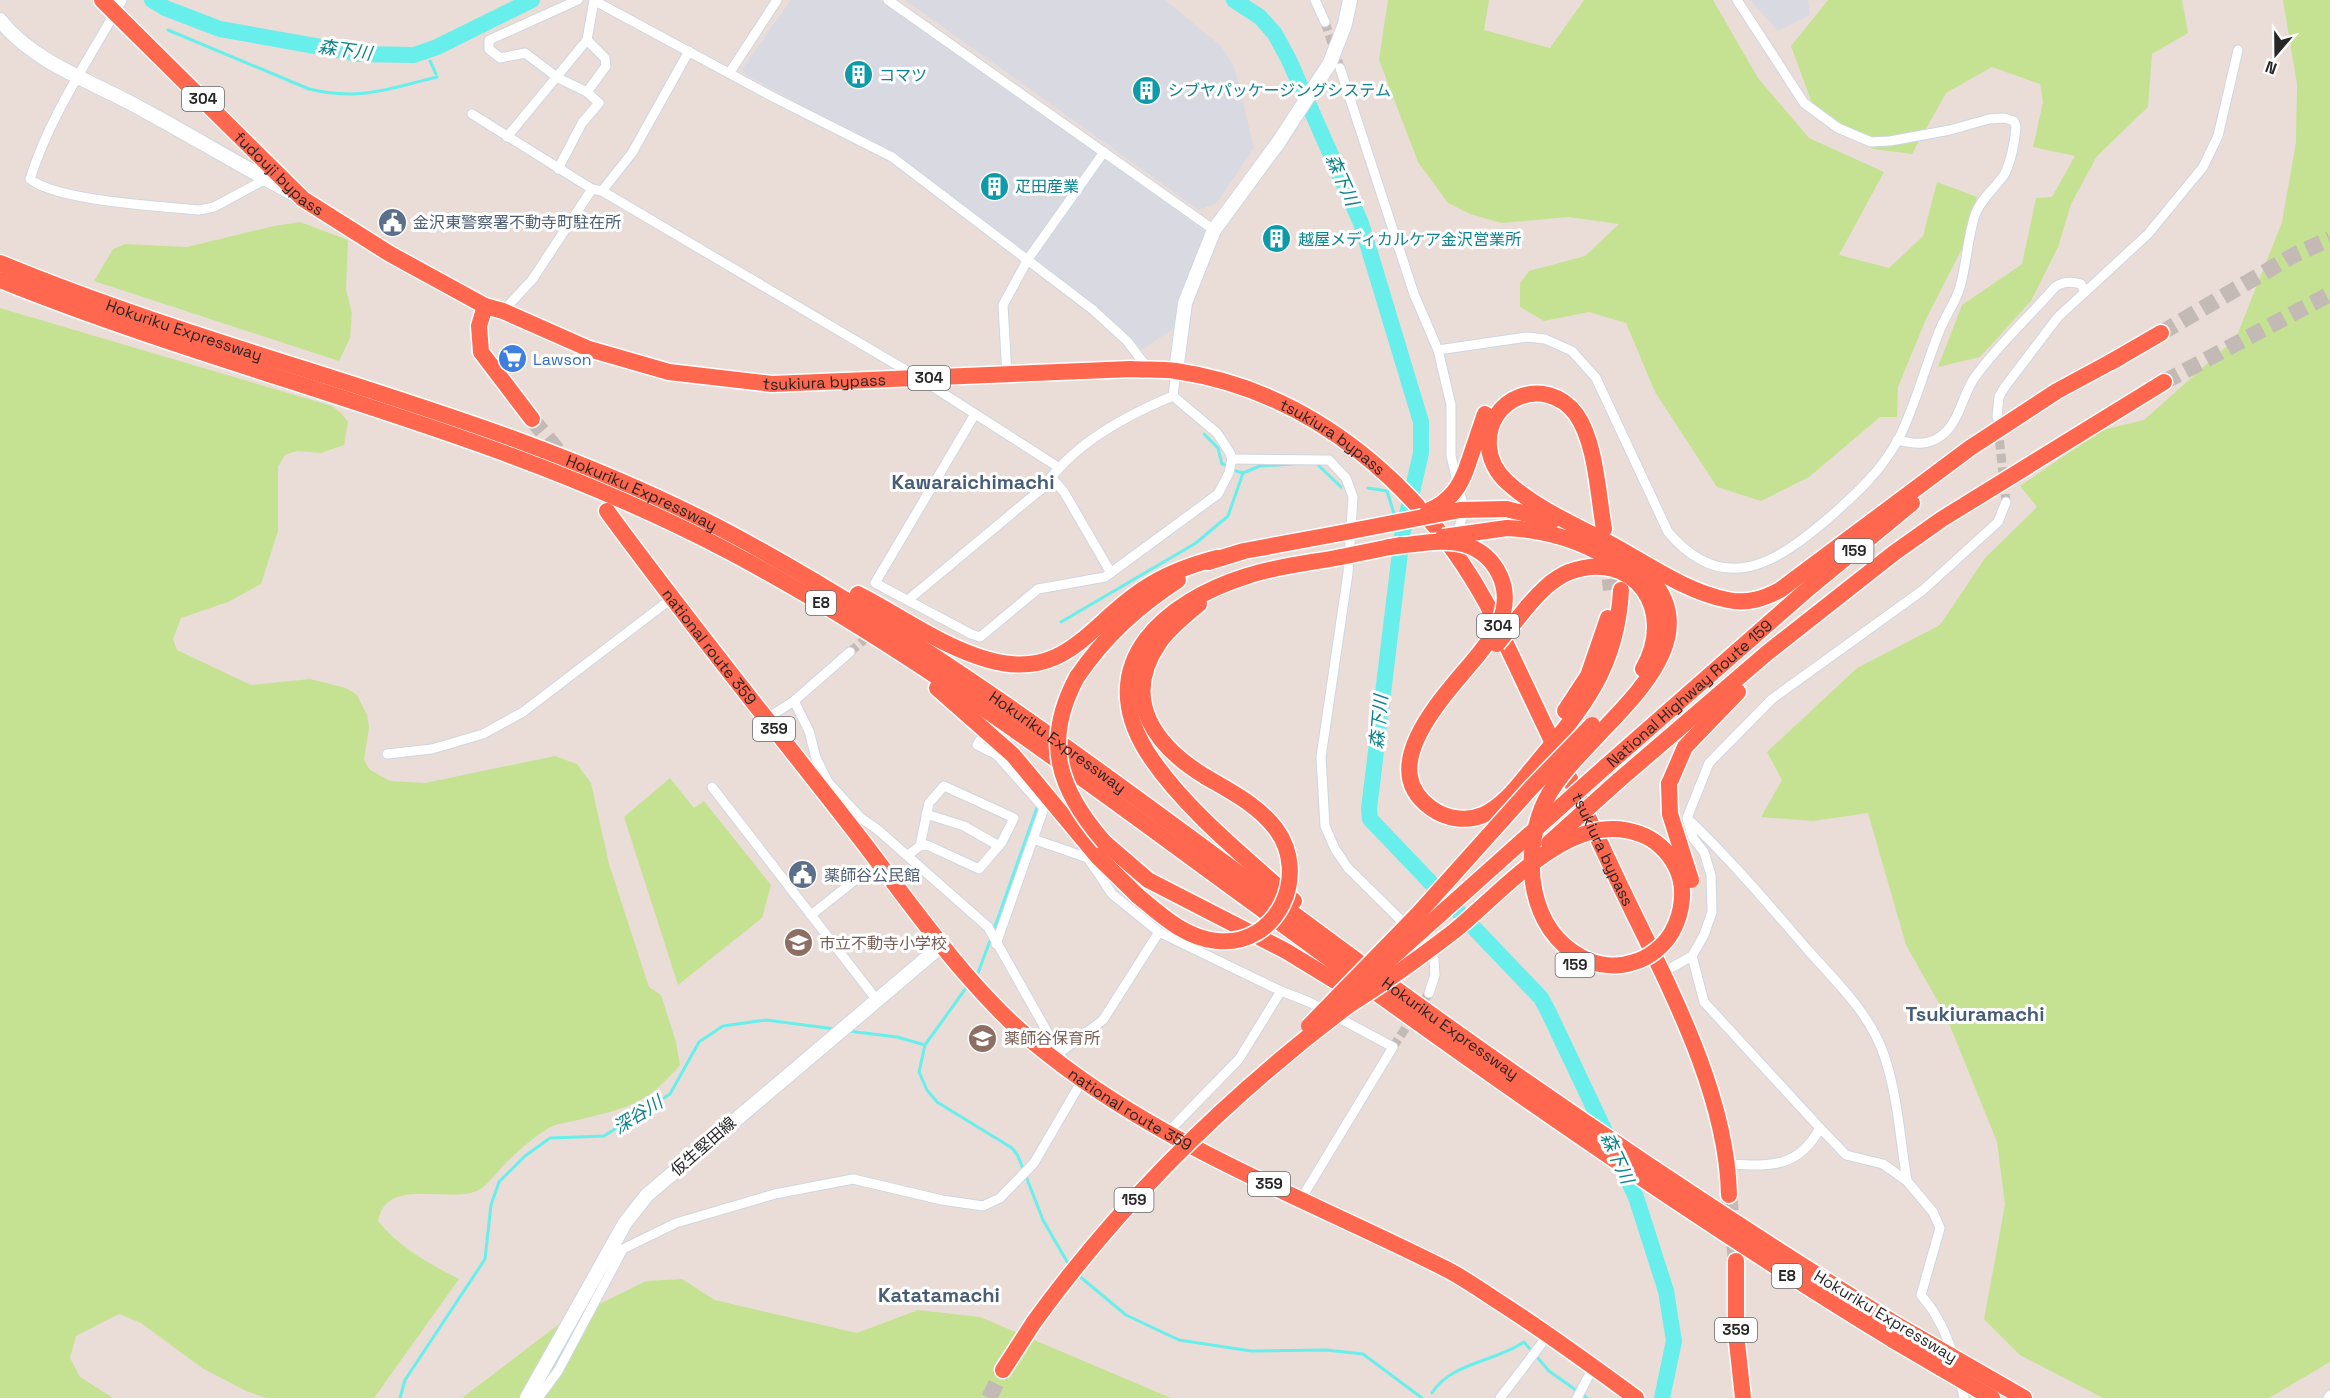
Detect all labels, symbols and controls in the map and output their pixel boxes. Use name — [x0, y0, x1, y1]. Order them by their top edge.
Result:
north arrow — [2246, 24, 2306, 84]
water label: 森下川 — [317, 34, 375, 65]
text: N — [2262, 56, 2280, 79]
building icon: コマツ — [842, 59, 874, 91]
place label: コマツ — [879, 65, 927, 86]
building icon: シブヤパッケージングシステム — [1131, 74, 1163, 106]
place label: シブヤパッケージングシステム — [1168, 80, 1391, 101]
road number: 304 — [182, 87, 224, 111]
street label: fudouji bypass — [230, 127, 328, 220]
water label: 森下川 — [1321, 150, 1365, 211]
building icon: 疋田産業 — [978, 170, 1010, 202]
place label: 疋田産業 — [1015, 176, 1079, 197]
public building icon: 金沢東警察署不動寺町駐在所 — [376, 206, 408, 238]
place label: 金沢東警察署不動寺町駐在所 — [413, 212, 621, 233]
building icon: 越屋メディカルケア金沢営業所 — [1261, 223, 1293, 255]
place label: 越屋メディカルケア金沢営業所 — [1298, 229, 1521, 250]
street label: Hokuriku Expressway — [103, 294, 265, 366]
supermarket icon: Lawson — [496, 343, 528, 375]
place label: Lawson — [533, 349, 592, 370]
road number: 304 — [908, 366, 950, 390]
street label: tsukiura bypass — [761, 369, 886, 395]
street label: tsukiura bypass — [1276, 394, 1390, 480]
street label: Hokuriku Expressway — [563, 450, 721, 536]
district label: Kawaraichimachi — [892, 469, 1055, 495]
road number: 159 — [1834, 539, 1874, 563]
street label: national route 359 — [658, 584, 761, 709]
road number: E8 — [806, 591, 836, 615]
road number: 304 — [1477, 614, 1519, 638]
street label: National Highway Route 159 — [1602, 615, 1777, 772]
street label: Hokuriku Expressway — [985, 686, 1130, 798]
water label: 森下川 — [1365, 692, 1392, 750]
road number: 359 — [753, 717, 795, 741]
street label: tsukiura bypass — [1567, 789, 1638, 910]
public building icon: 薬師谷公民館 — [787, 859, 819, 891]
place label: 薬師谷公民館 — [824, 865, 920, 886]
school or university icon: 市立不動寺小学校 — [782, 927, 814, 959]
place label: 市立不動寺小学校 — [819, 933, 947, 954]
road number: 159 — [1556, 953, 1594, 977]
street label: Hokuriku Expressway — [1378, 972, 1523, 1084]
district label: Tsukiuramachi — [1906, 1001, 2045, 1027]
school or university icon: 薬師谷保育所 — [967, 1022, 999, 1054]
place label: 薬師谷保育所 — [1004, 1028, 1100, 1049]
street label: national route 359 — [1064, 1063, 1196, 1156]
water label: 深谷川 — [609, 1089, 668, 1139]
street label: 仮生堅田線 — [666, 1112, 740, 1181]
water label: 森下川 — [1596, 1128, 1640, 1189]
road number: 359 — [1248, 1172, 1290, 1196]
road number: 159 — [1114, 1188, 1154, 1212]
road number: E8 — [1772, 1264, 1802, 1288]
street label: Hokuriku Expressway — [1810, 1265, 1961, 1368]
district label: Katatamachi — [878, 1282, 1000, 1308]
road number: 359 — [1715, 1318, 1757, 1342]

